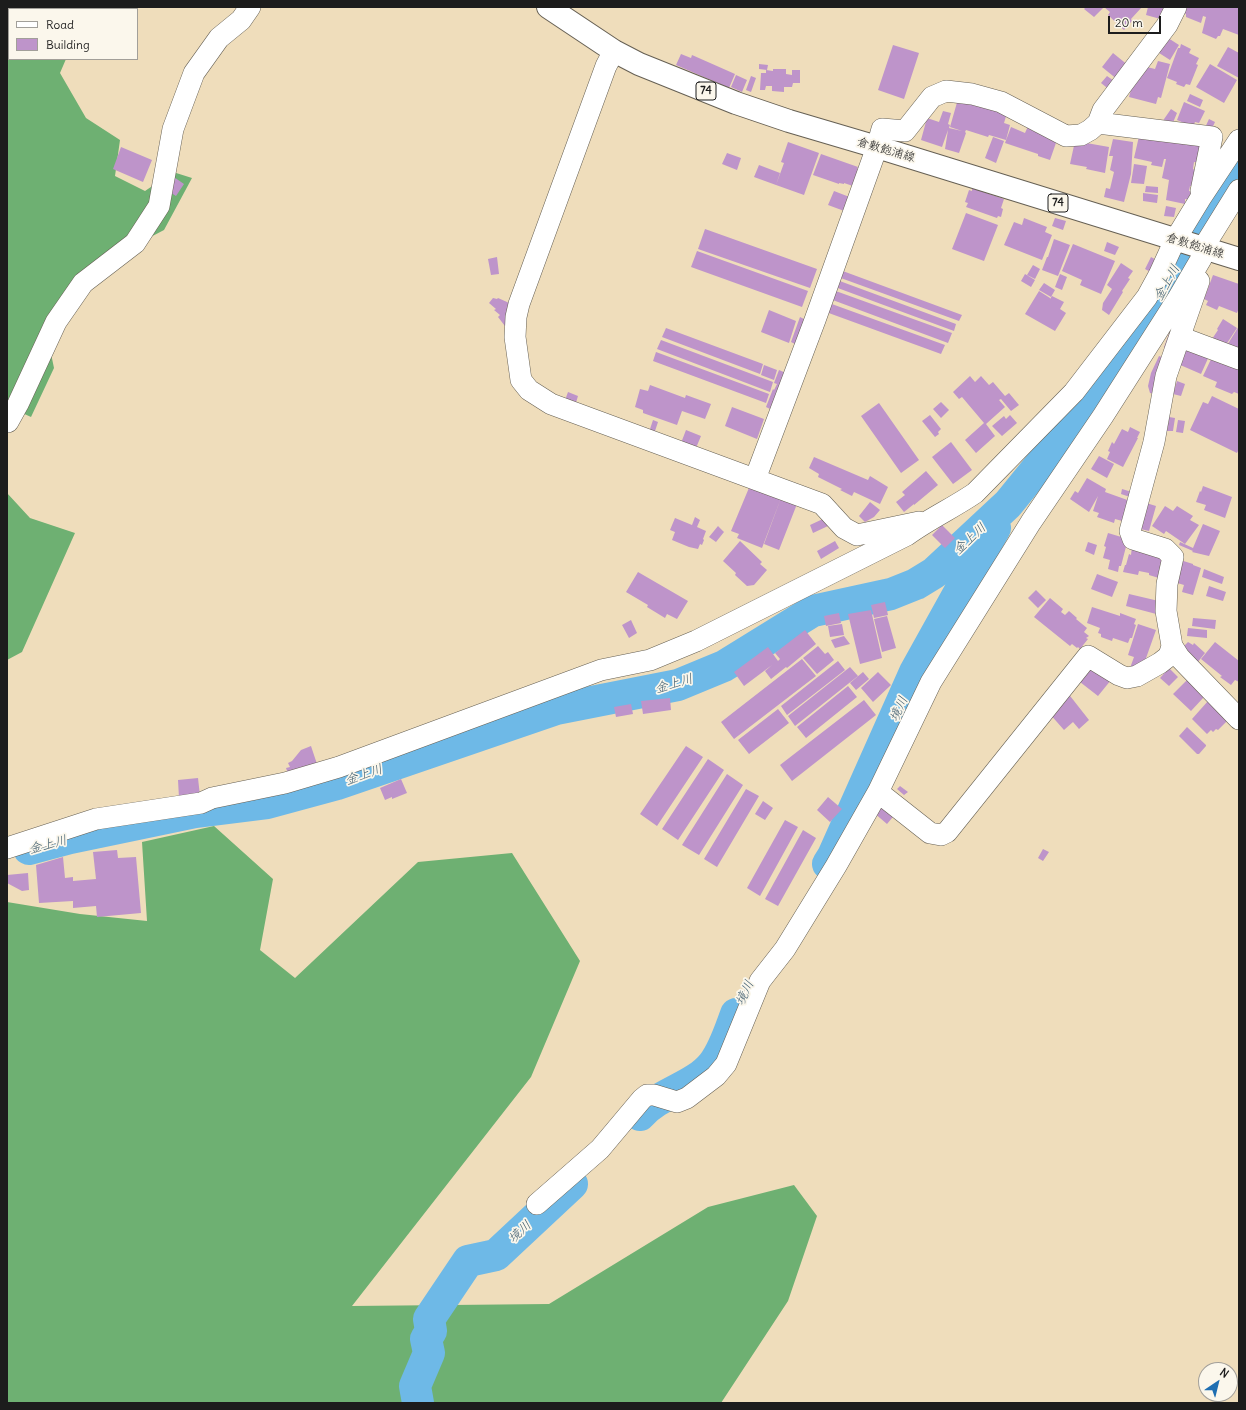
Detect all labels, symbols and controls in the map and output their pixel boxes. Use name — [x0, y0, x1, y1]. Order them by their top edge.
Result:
legend — [8, 8, 138, 60]
scale bar — [1110, 8, 1163, 34]
text: 20 m — [1115, 15, 1143, 30]
text: Road — [46, 17, 74, 32]
text: Building — [46, 37, 90, 52]
road number: 74 — [696, 82, 716, 100]
street label: 倉敷飽浦線 — [855, 135, 917, 165]
road number: 74 — [1048, 194, 1068, 212]
street label: 倉敷飽浦線 — [1164, 230, 1226, 262]
water label: 金上川 — [1151, 262, 1183, 304]
water label: 金上川 — [950, 520, 990, 558]
water label: 金上川 — [653, 671, 695, 697]
water label: 境川 — [887, 694, 911, 724]
water label: 金上川 — [343, 761, 385, 789]
water label: 金上川 — [27, 832, 69, 858]
water label: 境川 — [732, 978, 758, 1008]
water label: 境川 — [505, 1217, 535, 1247]
north arrow — [1198, 1362, 1238, 1402]
text: N — [1217, 1365, 1231, 1381]

